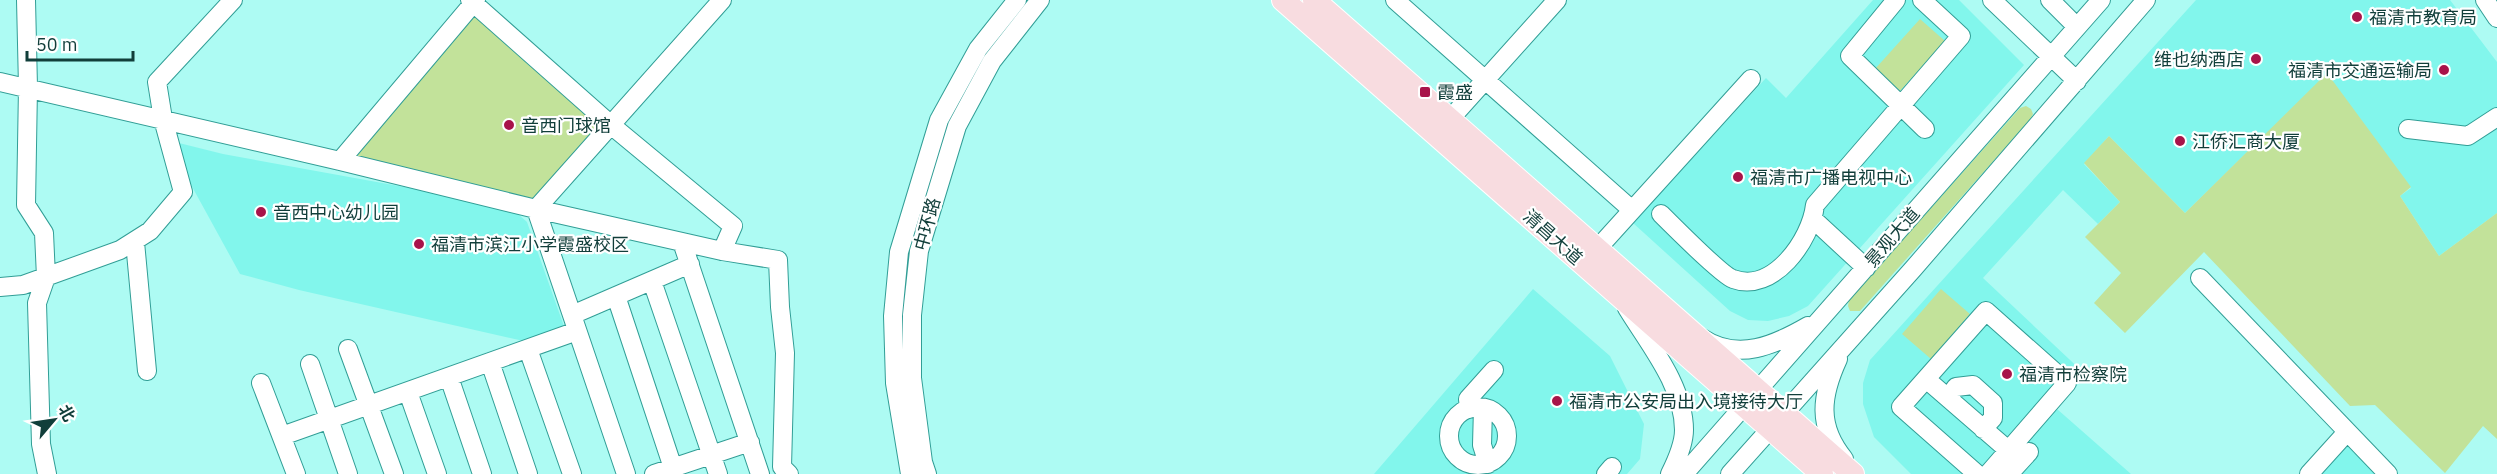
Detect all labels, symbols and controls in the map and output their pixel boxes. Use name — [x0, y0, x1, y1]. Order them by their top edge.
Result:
place label: 福清市教育局 — [2369, 6, 2477, 29]
marker: 福清市教育局 — [2350, 10, 2364, 24]
scale bar — [27, 24, 134, 62]
text: 50 m — [36, 33, 78, 56]
place label: 维也纳酒店 — [2154, 48, 2244, 71]
marker: 维也纳酒店 — [2249, 52, 2263, 66]
place label: 福清市交通运输局 — [2288, 59, 2432, 82]
marker: 福清市交通运输局 — [2437, 63, 2451, 77]
place label: 霞盛 — [1437, 81, 1473, 104]
marker: 霞盛 — [1418, 85, 1432, 99]
place label: 音西门球馆 — [521, 114, 611, 137]
marker: 音西门球馆 — [502, 118, 516, 132]
place label: 江侨汇商大厦 — [2192, 130, 2300, 153]
marker: 江侨汇商大厦 — [2173, 134, 2187, 148]
place label: 福清市广播电视中心 — [1750, 166, 1912, 189]
marker: 福清市广播电视中心 — [1731, 170, 1745, 184]
street label: 中环路 — [909, 195, 945, 253]
place label: 音西中心幼儿园 — [273, 201, 399, 224]
street label: 景观大道 — [1860, 202, 1924, 272]
street label: 清昌大道 — [1519, 204, 1587, 270]
marker: 音西中心幼儿园 — [254, 205, 268, 219]
place label: 福清市滨江小学霞盛校区 — [431, 233, 629, 256]
marker: 福清市滨江小学霞盛校区 — [412, 237, 426, 251]
place label: 福清市检察院 — [2019, 363, 2127, 386]
marker: 福清市检察院 — [2000, 367, 2014, 381]
north arrow — [24, 390, 84, 450]
place label: 福清市公安局出入境接待大厅 — [1569, 390, 1803, 413]
marker: 福清市公安局出入境接待大厅 — [1550, 394, 1564, 408]
text: 北 — [54, 401, 80, 425]

